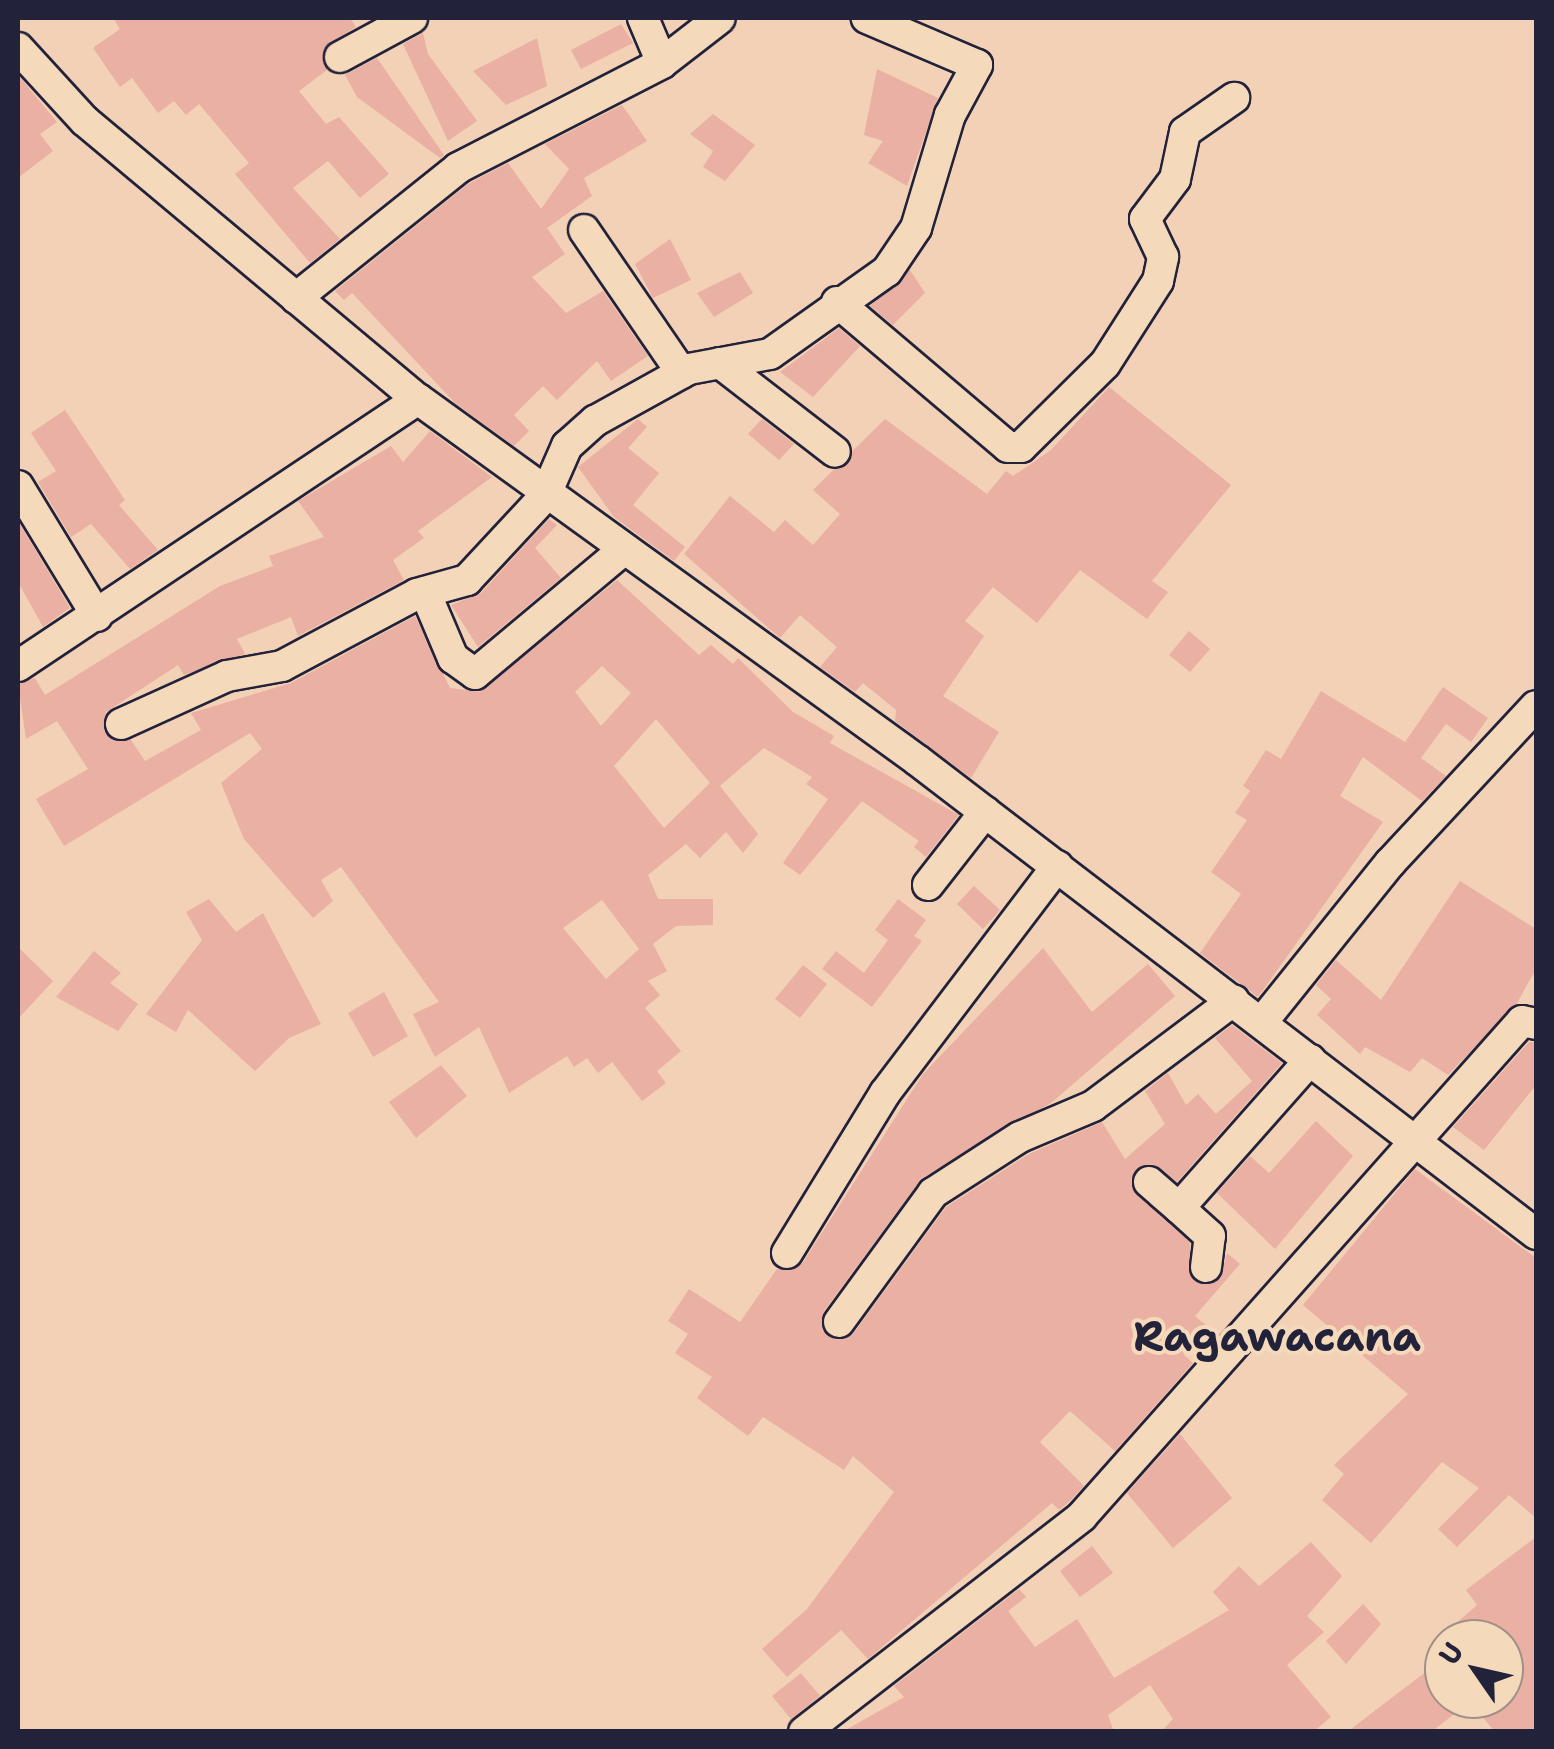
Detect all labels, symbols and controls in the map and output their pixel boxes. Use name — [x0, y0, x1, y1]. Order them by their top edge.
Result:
district label: Ragawacana — [1133, 1311, 1421, 1361]
north arrow — [1424, 1619, 1524, 1719]
text: U — [1430, 1635, 1472, 1672]

